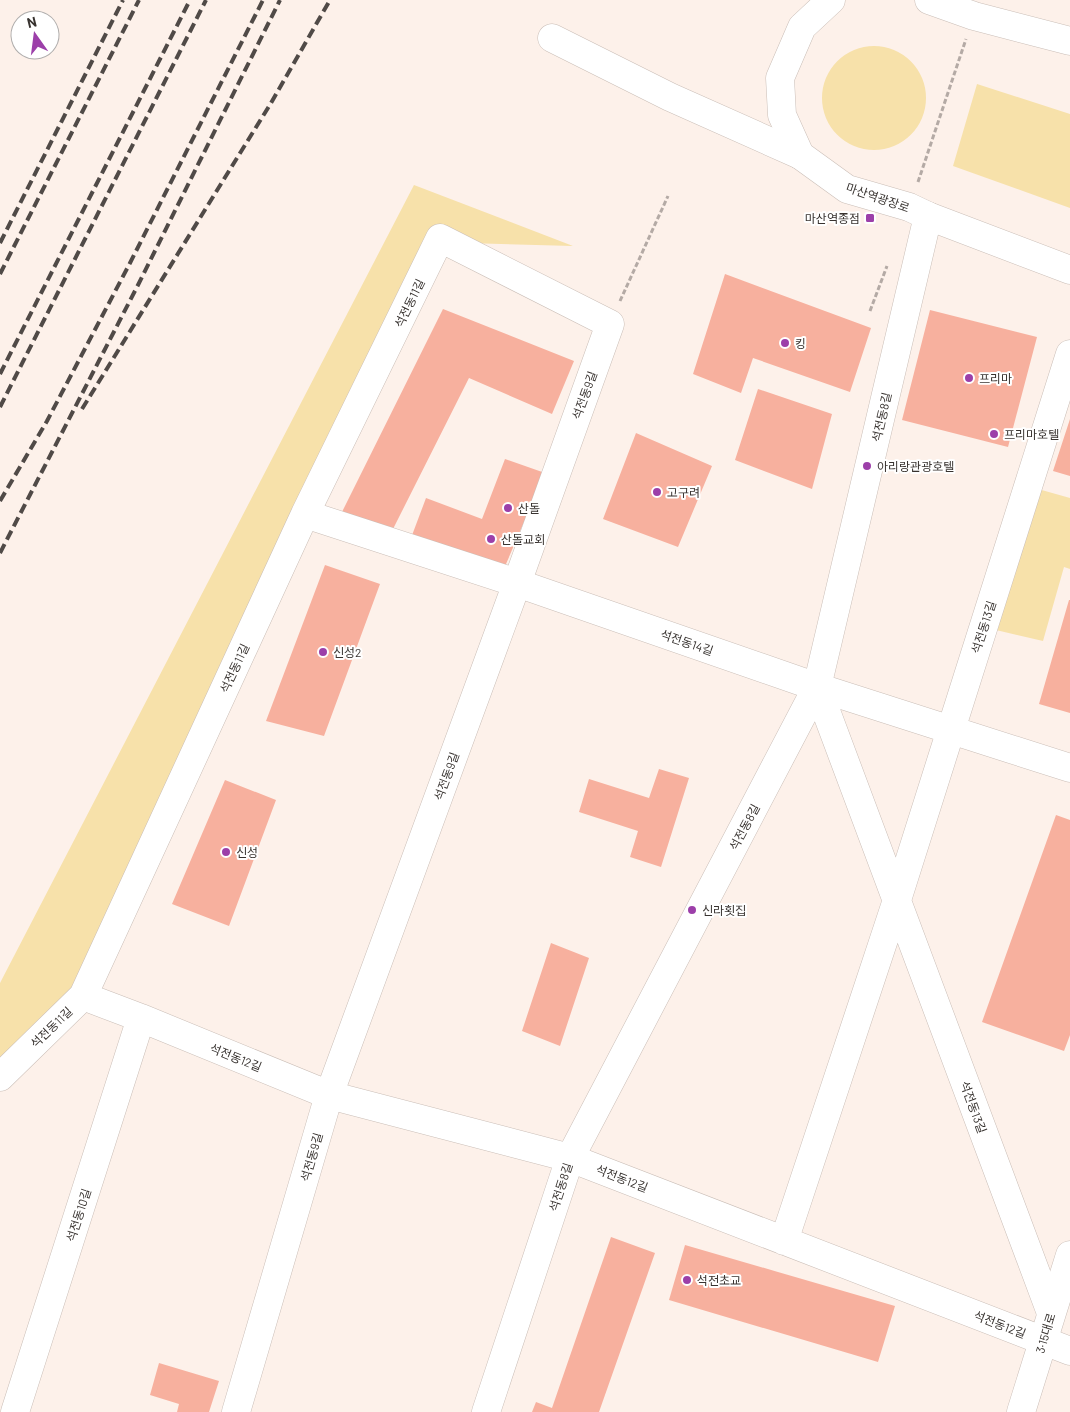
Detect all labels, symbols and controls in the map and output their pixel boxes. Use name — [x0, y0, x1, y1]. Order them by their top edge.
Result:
north arrow — [10, 10, 60, 60]
text: N — [25, 13, 38, 31]
street label: 마산역광장로 — [844, 180, 912, 214]
place label: 마산역종점 — [805, 211, 860, 225]
marker: 마산역종점 — [864, 212, 876, 224]
street label: 석전동11길 — [391, 276, 427, 330]
place label: 킹 — [795, 336, 806, 350]
marker: 킹 — [779, 337, 791, 349]
street label: 석전동9길 — [569, 369, 599, 421]
place label: 프리마 — [979, 371, 1012, 385]
marker: 프리마 — [963, 372, 975, 384]
street label: 석전동8길 — [869, 391, 893, 443]
place label: 프리마호텔 — [1004, 427, 1059, 441]
marker: 프리마호텔 — [988, 428, 1000, 440]
place label: 아리랑관광호텔 — [877, 459, 954, 473]
marker: 아리랑관광호텔 — [861, 460, 873, 472]
place label: 고구려 — [667, 485, 700, 499]
marker: 고구려 — [651, 486, 663, 498]
place label: 산돌 — [518, 501, 540, 515]
marker: 산돌 — [502, 502, 514, 514]
place label: 산돌교회 — [501, 532, 545, 546]
marker: 산돌교회 — [485, 533, 497, 545]
street label: 석전동13길 — [968, 599, 998, 655]
street label: 석전동14길 — [659, 626, 715, 658]
street label: 석전동11길 — [217, 641, 251, 695]
place label: 신성2 — [333, 645, 362, 659]
marker: 신성2 — [317, 646, 329, 658]
street label: 석전동9길 — [431, 750, 461, 802]
street label: 석전동8길 — [726, 801, 762, 853]
place label: 신성 — [236, 845, 258, 859]
marker: 신성 — [220, 846, 232, 858]
place label: 신라횟집 — [702, 903, 746, 917]
marker: 신라횟집 — [686, 904, 698, 916]
street label: 석전동11길 — [27, 1004, 75, 1050]
street label: 석전동12길 — [208, 1040, 264, 1074]
street label: 석전동13길 — [958, 1079, 990, 1135]
street label: 석전동9길 — [297, 1131, 325, 1183]
street label: 석전동8길 — [546, 1161, 574, 1213]
street label: 석전동12길 — [594, 1162, 650, 1194]
street label: 석전동10길 — [63, 1187, 93, 1243]
place label: 석전초교 — [697, 1273, 741, 1287]
marker: 석전초교 — [681, 1274, 693, 1286]
street label: 석전동12길 — [972, 1308, 1028, 1340]
street label: 3·15대로 — [1032, 1311, 1058, 1355]

